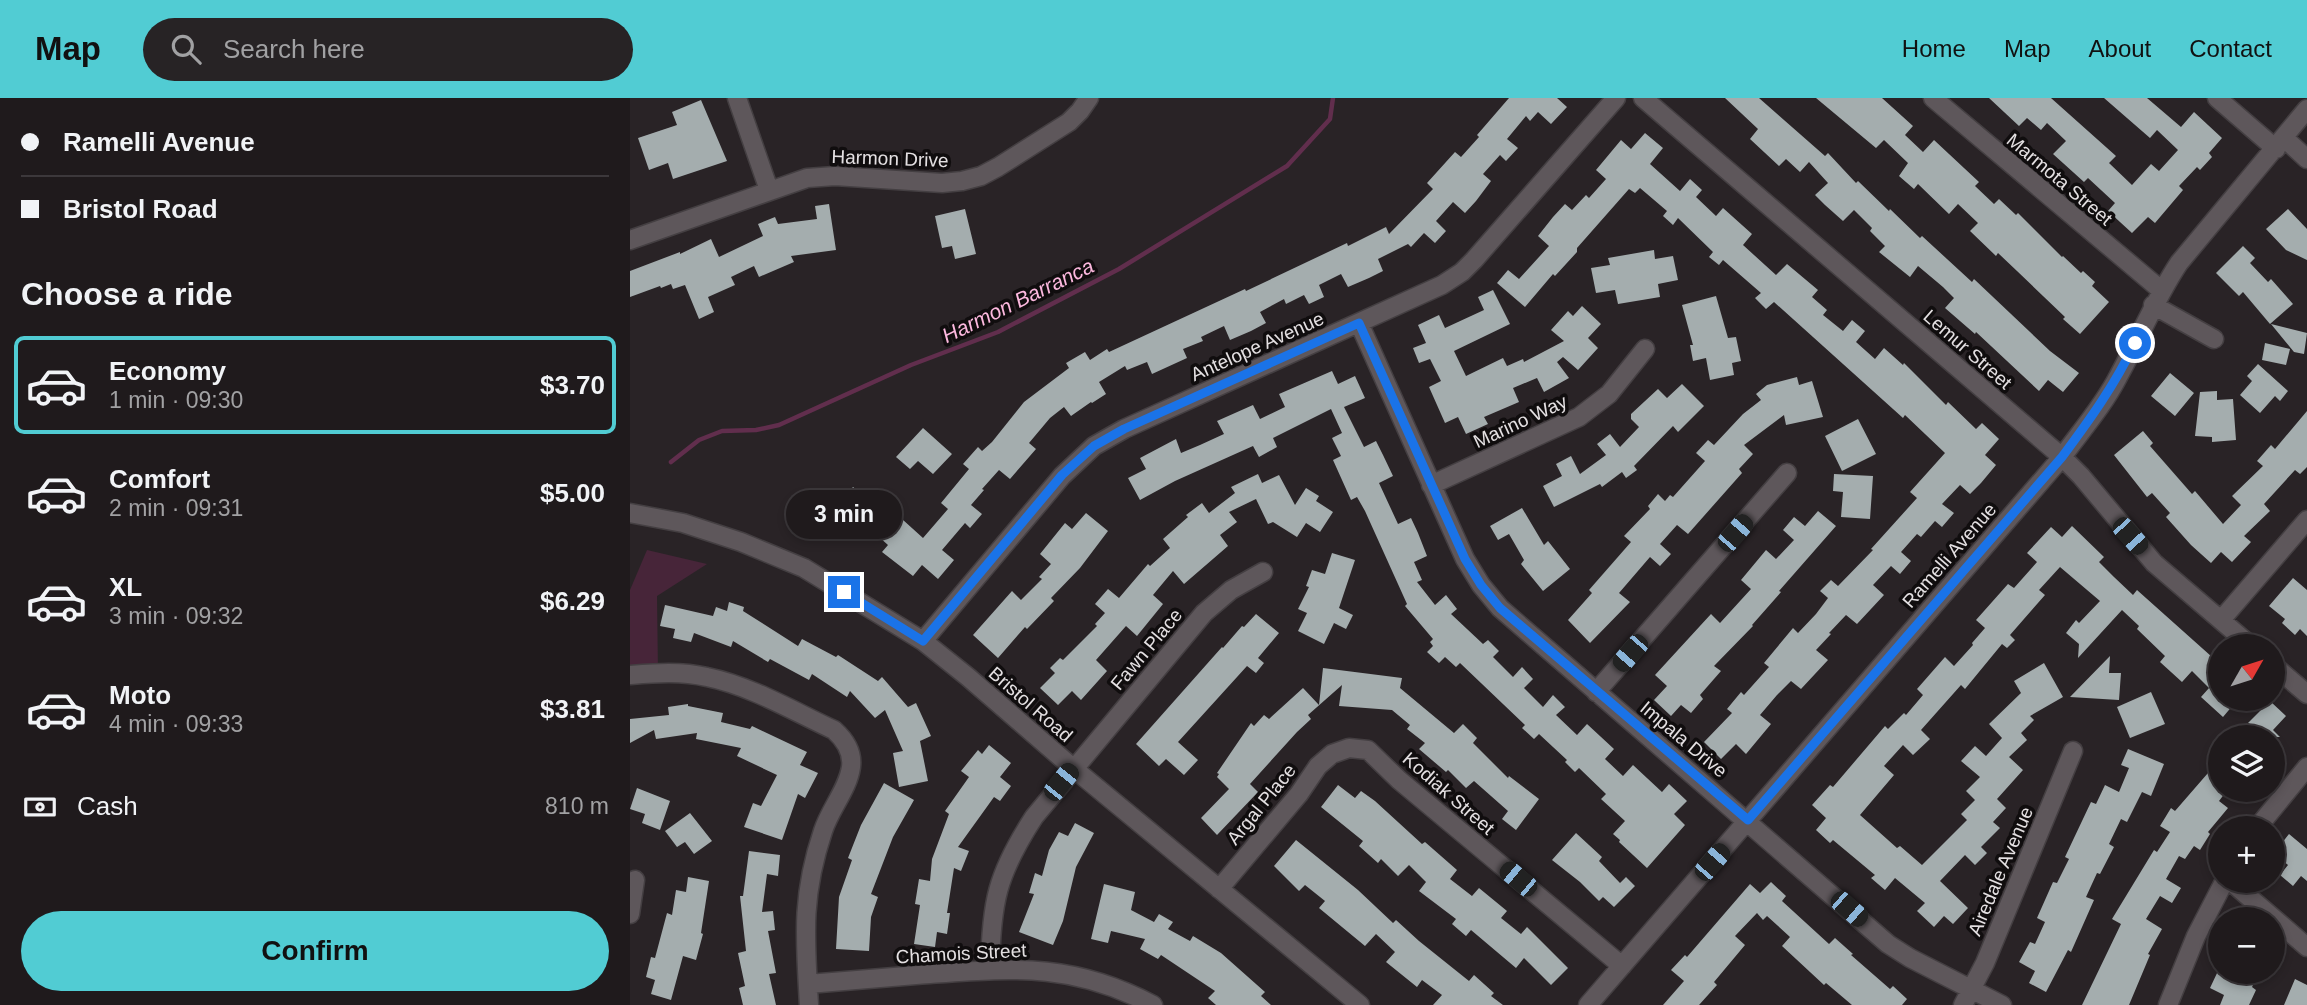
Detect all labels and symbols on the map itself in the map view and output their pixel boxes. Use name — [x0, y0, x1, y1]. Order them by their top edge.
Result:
street label: Marmota Street — [2003, 129, 2117, 230]
street label: Harmon Drive — [831, 146, 949, 171]
water label: Harmon Barranca — [938, 254, 1097, 347]
street label: Lemur Street — [1919, 305, 2017, 394]
street label: Antelope Avenue — [1187, 308, 1327, 385]
route start — [2119, 327, 2151, 359]
street label: Marino Way — [1470, 390, 1571, 452]
callout: 3 min — [786, 490, 902, 540]
street label: Ramelli Avenue — [1898, 499, 2000, 612]
car — [1714, 510, 1757, 556]
car — [2109, 513, 2152, 559]
route end — [828, 576, 860, 608]
street label: Fawn Place — [1106, 605, 1186, 694]
car — [1609, 630, 1652, 676]
north arrow — [2208, 634, 2286, 710]
street label: Bristol Road — [985, 663, 1077, 746]
street label: Impala Drive — [1636, 697, 1731, 782]
street label: Kodiak Street — [1399, 748, 1499, 839]
car — [1040, 759, 1083, 805]
street label: Argal Place — [1223, 760, 1300, 849]
street label: Airedale Avenue — [1964, 804, 2037, 939]
car — [1691, 839, 1734, 885]
car — [1496, 857, 1541, 901]
car — [1827, 887, 1872, 931]
street label: Chamois Street — [895, 940, 1028, 967]

